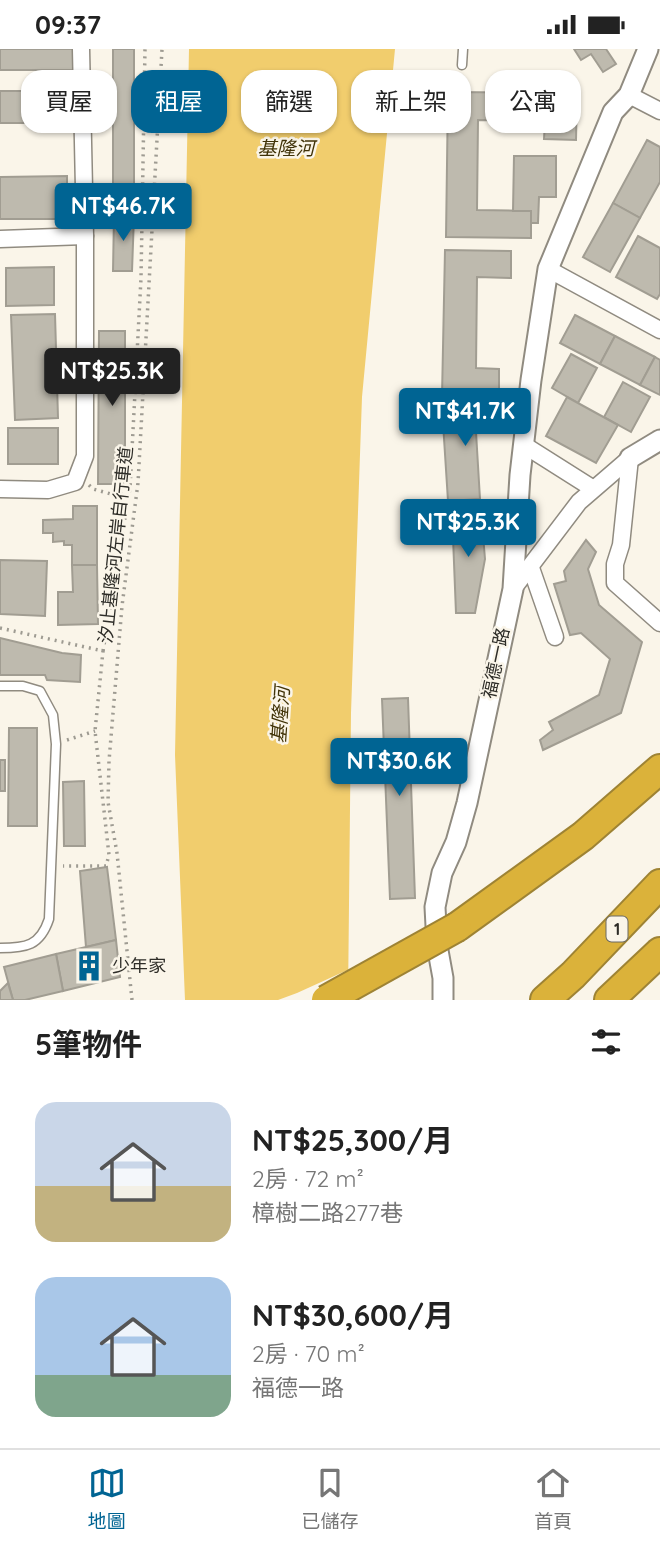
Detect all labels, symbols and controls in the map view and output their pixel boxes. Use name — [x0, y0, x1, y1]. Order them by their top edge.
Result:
text: 09:37 — [35, 8, 101, 41]
chip: 買屋 — [21, 70, 117, 133]
chip: 租屋 — [131, 70, 227, 133]
chip: 篩選 — [241, 70, 337, 133]
chip: 新上架 — [351, 70, 471, 133]
chip: 公寓 — [485, 70, 581, 133]
water label: 基隆河 — [257, 136, 318, 160]
pin: NT$46.7K — [51, 183, 195, 243]
text: NT$46.7K — [71, 191, 175, 220]
pin: NT$25.3K — [40, 349, 184, 408]
text: NT$25.3K — [60, 356, 164, 385]
pin: NT$41.7K — [393, 389, 537, 448]
text: NT$41.7K — [415, 396, 515, 425]
street label: 汐止基隆河左岸自行車道 — [94, 445, 137, 645]
pin: NT$25.3K — [396, 499, 540, 559]
text: NT$25.3K — [416, 507, 520, 536]
street label: 福德一路 — [477, 625, 514, 701]
water label: 基隆河 — [266, 682, 294, 744]
pin: NT$30.6K — [327, 739, 471, 798]
text: NT$30.6K — [346, 746, 452, 775]
road number: 1 — [606, 916, 628, 941]
building icon: 少年家 — [72, 949, 106, 983]
place label: 少年家 — [112, 954, 166, 977]
icon: filters — [587, 1023, 625, 1061]
text: 5筆物件 — [35, 1025, 142, 1063]
text: NT$25,300/月 — [252, 1121, 453, 1159]
icon: home — [91, 1130, 175, 1214]
text: 2房 · 72 m² — [252, 1164, 364, 1193]
text: 樟樹二路277巷 — [252, 1198, 403, 1227]
text: NT$30,600/月 — [252, 1296, 454, 1334]
icon: home — [91, 1305, 175, 1389]
text: 2房 · 70 m² — [252, 1339, 365, 1368]
text: 福德一路 — [252, 1373, 344, 1402]
tab: 地圖 — [88, 1464, 126, 1533]
tab: 已儲存 — [301, 1464, 358, 1533]
tab: 首頁 — [534, 1464, 572, 1533]

